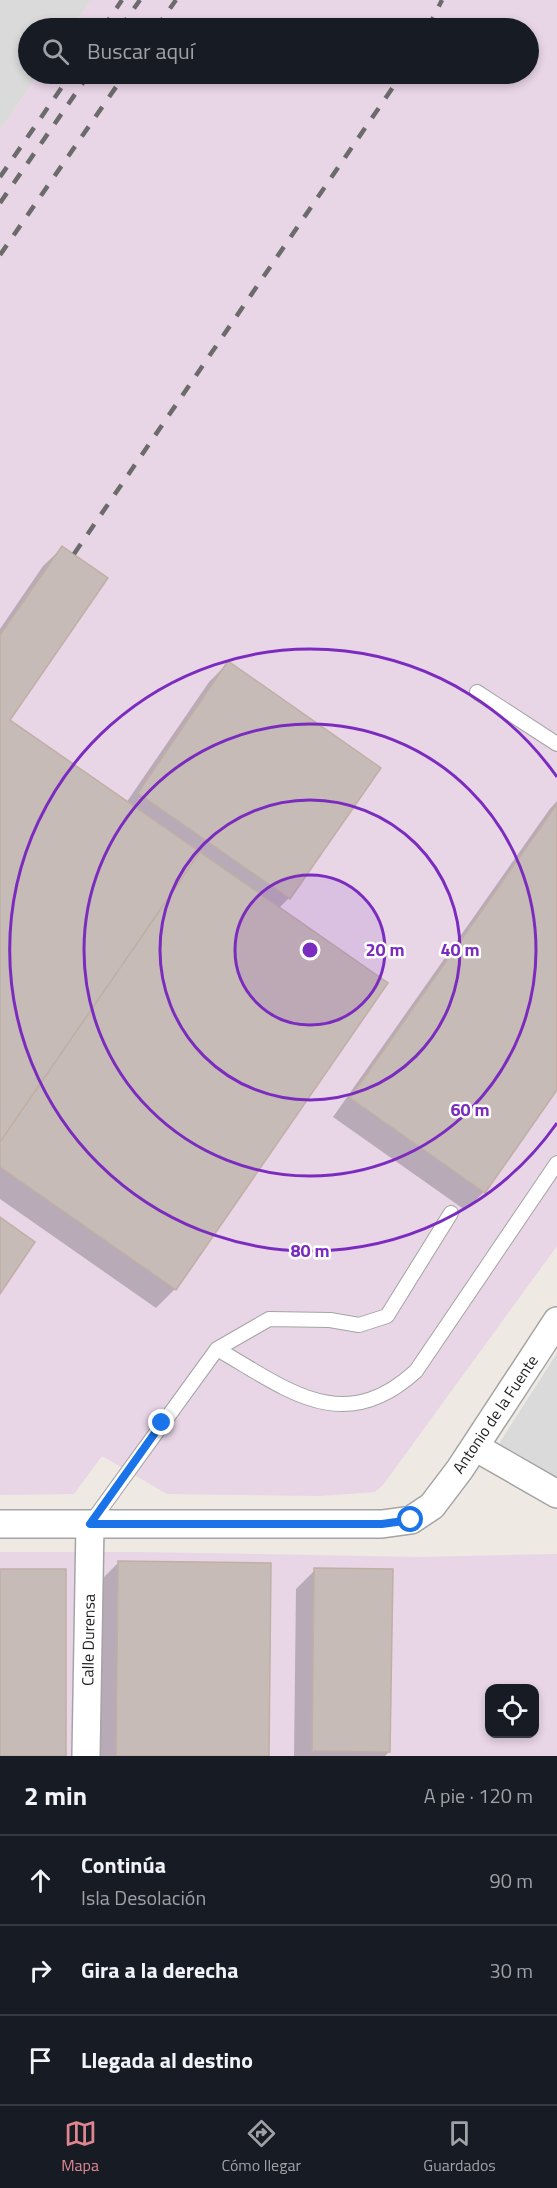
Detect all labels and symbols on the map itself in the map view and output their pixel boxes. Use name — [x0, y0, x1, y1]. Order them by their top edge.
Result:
text: 20 m — [365, 936, 405, 963]
text: 40 m — [440, 936, 480, 963]
centre of rings — [300, 940, 320, 960]
text: 60 m — [450, 1096, 490, 1123]
text: 80 m — [290, 1237, 330, 1264]
street label: Antonio de la Fuente — [446, 1350, 544, 1478]
route end — [148, 1409, 174, 1435]
route start — [397, 1506, 423, 1532]
street label: Calle Durensa — [75, 1594, 101, 1686]

